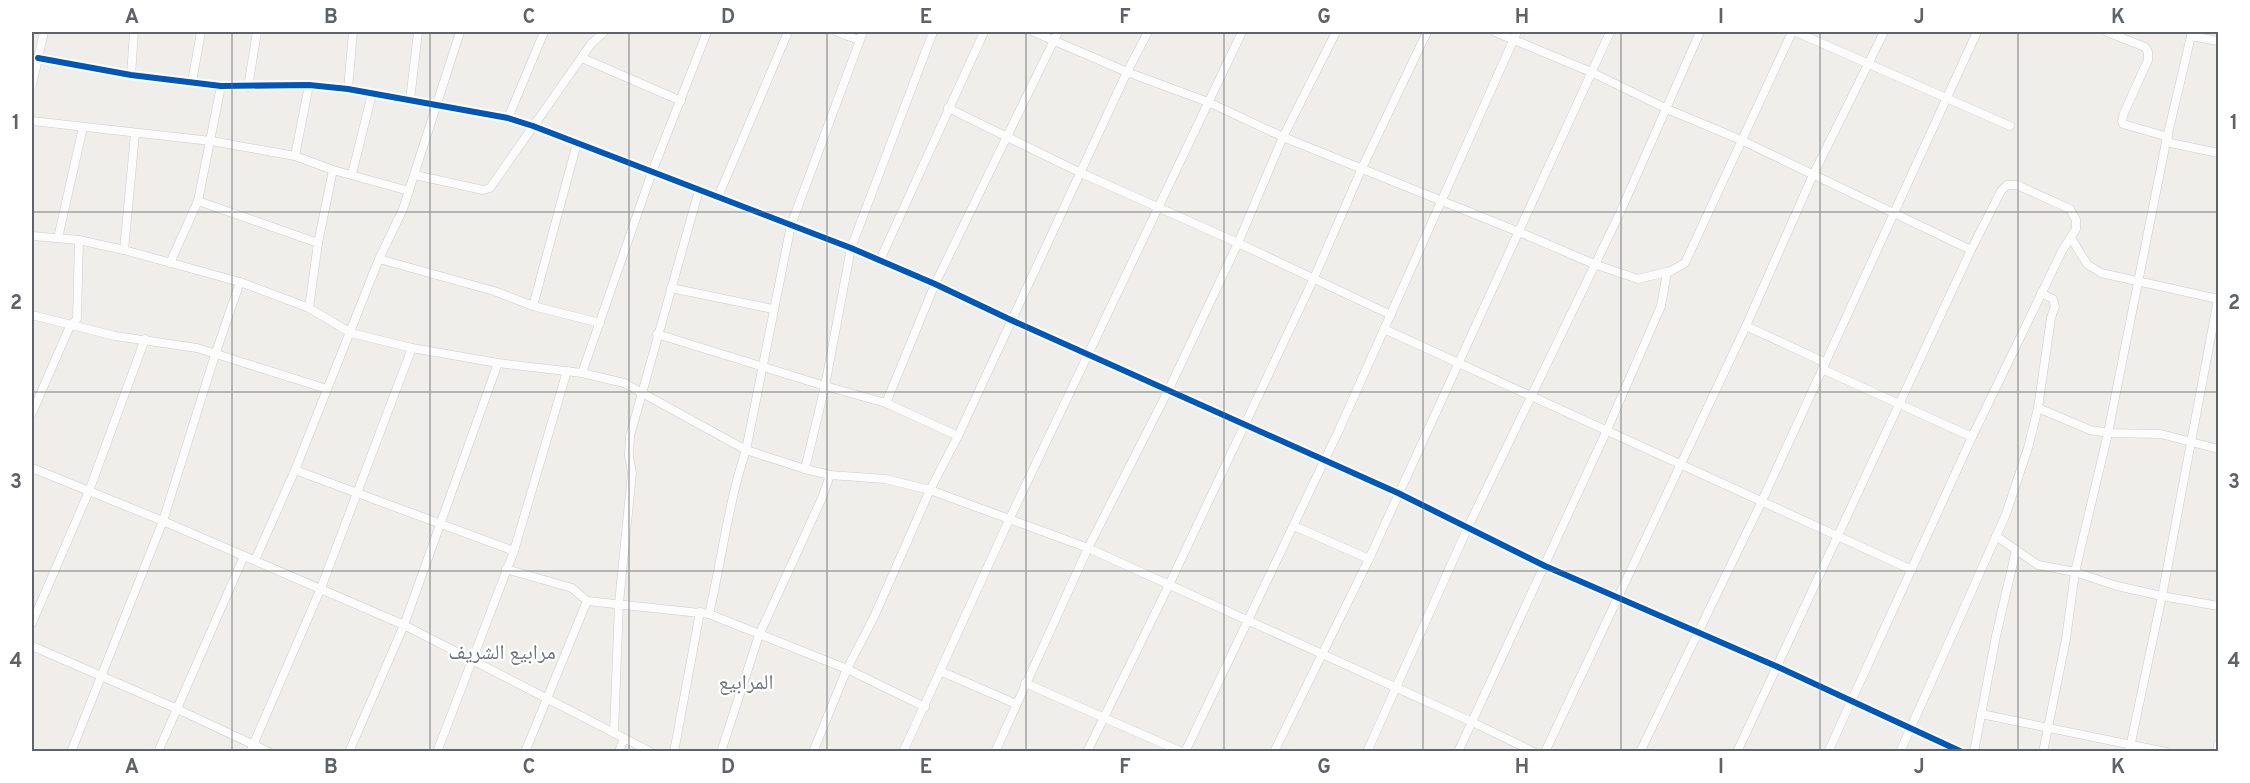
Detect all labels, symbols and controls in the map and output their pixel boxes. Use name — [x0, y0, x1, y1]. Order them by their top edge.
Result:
text: A — [125, 5, 139, 31]
text: B — [324, 5, 338, 31]
text: C — [523, 5, 535, 31]
text: D — [721, 5, 735, 31]
text: E — [920, 5, 932, 31]
text: F — [1119, 5, 1131, 31]
text: G — [1317, 5, 1331, 31]
text: H — [1515, 5, 1529, 31]
text: I — [1718, 5, 1724, 31]
text: J — [1913, 5, 1925, 31]
text: K — [2111, 5, 2125, 31]
text: 1 — [12, 111, 20, 137]
text: 1 — [2230, 111, 2238, 137]
text: 2 — [10, 291, 22, 317]
text: 2 — [2228, 291, 2240, 317]
text: 3 — [10, 470, 22, 496]
text: 3 — [2228, 470, 2240, 496]
district label: مرابيع الشريف — [448, 640, 556, 667]
text: 4 — [10, 649, 22, 675]
text: 4 — [2228, 649, 2240, 675]
district label: المرابيع — [719, 670, 773, 697]
text: A — [125, 755, 139, 781]
text: B — [324, 755, 338, 781]
text: C — [523, 755, 535, 781]
text: D — [721, 755, 735, 781]
text: E — [920, 755, 932, 781]
text: F — [1119, 755, 1131, 781]
text: G — [1317, 755, 1331, 781]
text: H — [1515, 755, 1529, 781]
text: I — [1718, 755, 1724, 781]
text: J — [1913, 755, 1925, 781]
text: K — [2111, 755, 2125, 781]

